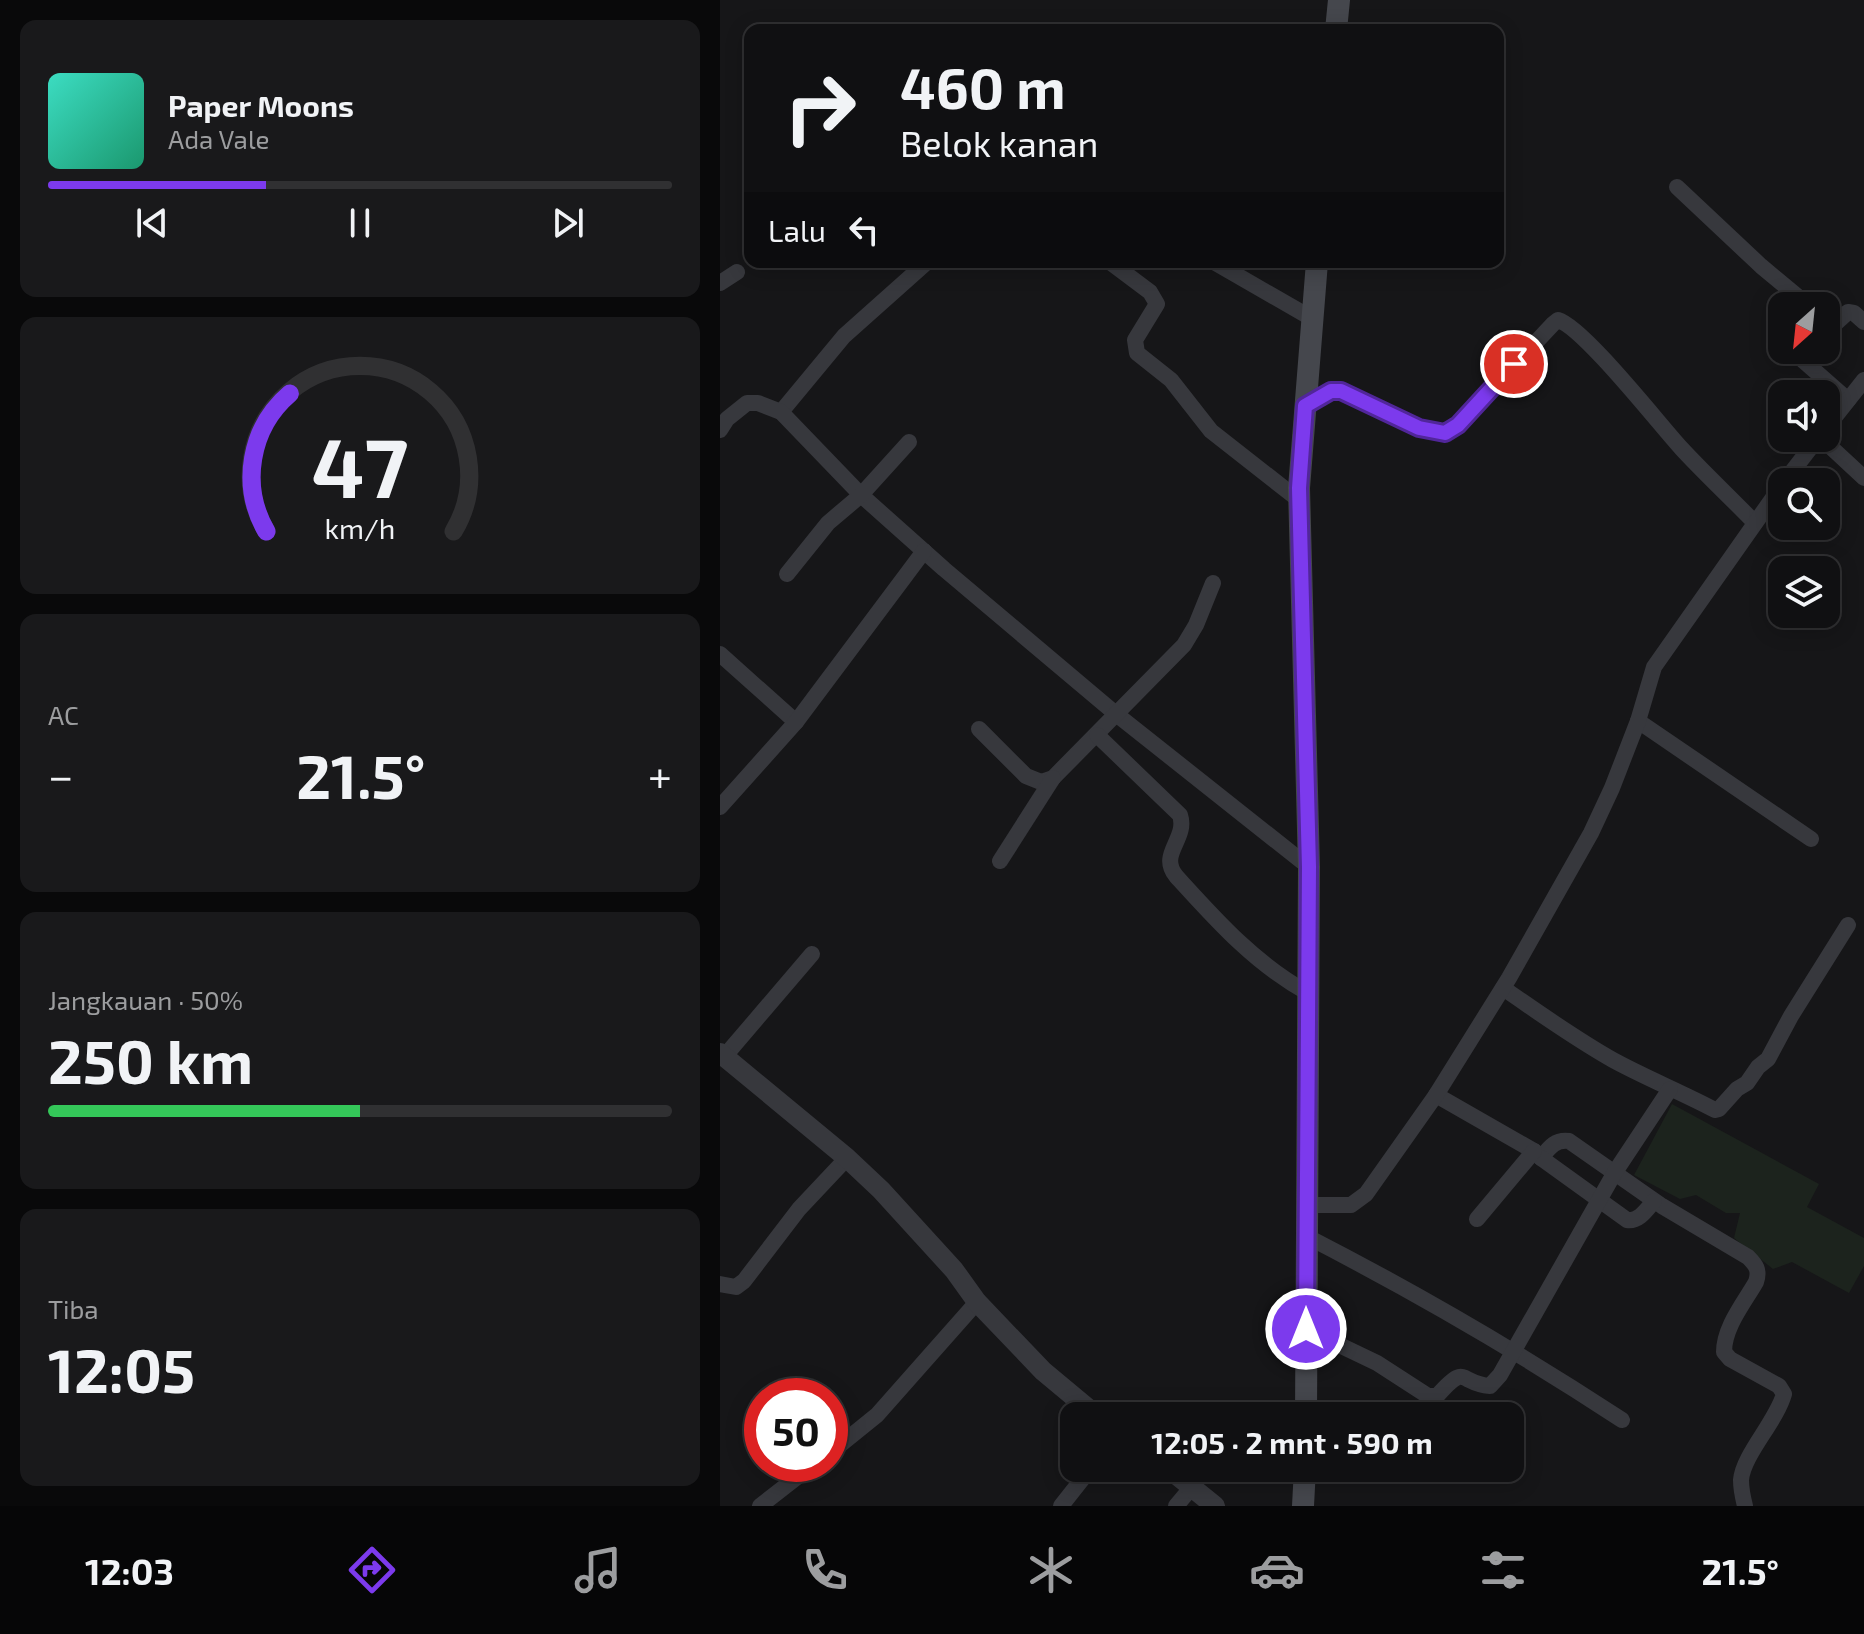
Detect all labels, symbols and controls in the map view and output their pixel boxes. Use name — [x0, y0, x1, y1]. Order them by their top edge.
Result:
text: 460 m — [900, 53, 1065, 120]
icon: right — [768, 56, 872, 160]
text: Paper Moons — [168, 87, 354, 123]
text: Belok kanan — [900, 121, 1098, 164]
text: Ada Vale — [168, 123, 270, 154]
icon: previous — [130, 201, 174, 245]
icon: pause — [338, 201, 382, 245]
icon: next — [546, 201, 590, 245]
icon: left — [842, 208, 886, 252]
text: Lalu — [768, 212, 826, 248]
north arrow — [1768, 292, 1840, 364]
map controls — [1768, 292, 1840, 628]
pin — [1480, 330, 1548, 398]
icon: arrive — [1492, 342, 1536, 386]
button: sound — [1768, 380, 1840, 452]
text: 47 — [312, 414, 408, 514]
button: search — [1768, 468, 1840, 540]
text: km/h — [325, 510, 395, 545]
button: layers — [1768, 556, 1840, 628]
text: AC — [48, 699, 79, 730]
text: 21.5° — [296, 739, 425, 811]
text: − — [48, 748, 74, 801]
text: + — [648, 748, 672, 801]
text: Jangkauan · 50% — [48, 984, 243, 1015]
text: 250 km — [48, 1024, 253, 1096]
position arrow — [1264, 1287, 1348, 1371]
text: Tiba — [48, 1293, 99, 1324]
text: 12:05 — [48, 1333, 195, 1405]
speed limit sign: 50 — [744, 1378, 848, 1482]
text: 12:05 · 2 mnt · 590 m — [1151, 1424, 1433, 1460]
icon: directions — [344, 1542, 400, 1598]
icon: music — [570, 1542, 626, 1598]
icon: phone — [797, 1542, 853, 1598]
icon: climate — [1023, 1542, 1079, 1598]
icon: car — [1249, 1542, 1305, 1598]
icon: filters — [1475, 1542, 1531, 1598]
text: 12:03 — [85, 1549, 174, 1592]
text: 21.5° — [1701, 1549, 1779, 1592]

